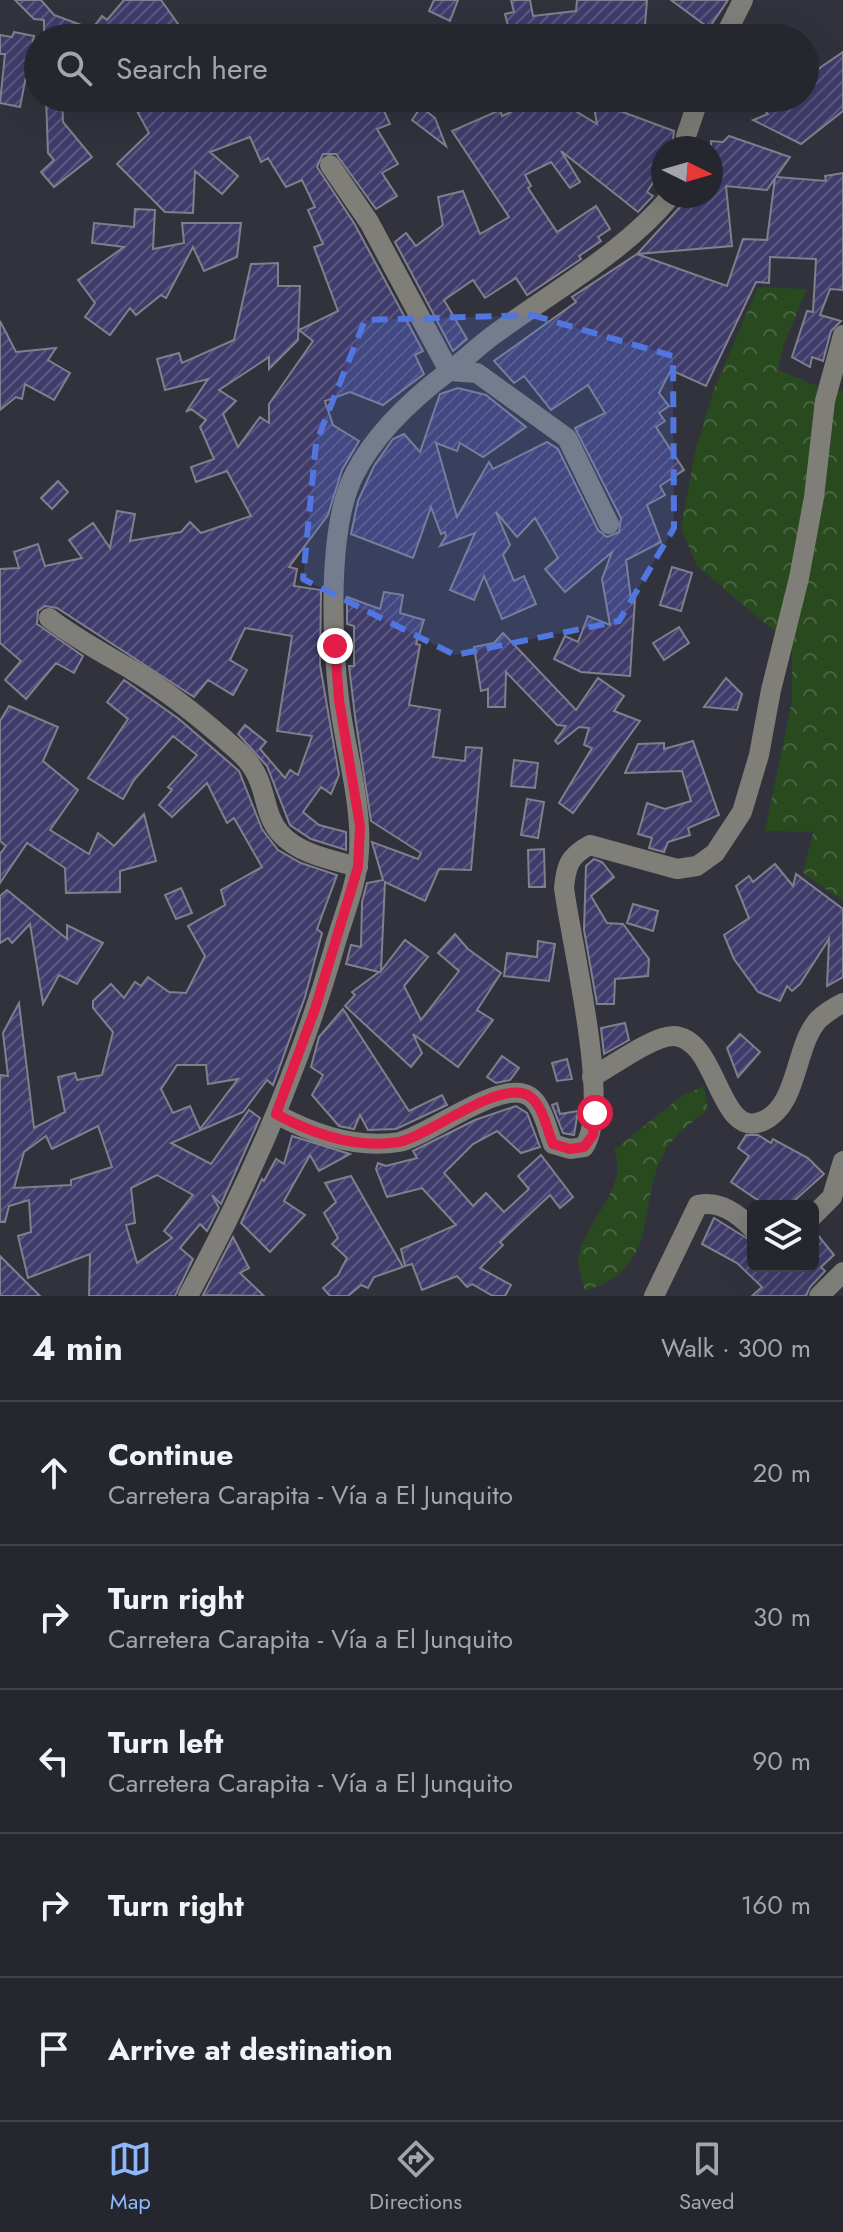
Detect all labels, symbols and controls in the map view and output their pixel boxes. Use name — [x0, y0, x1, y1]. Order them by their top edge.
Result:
search box — [24, 24, 819, 112]
icon: search — [52, 46, 96, 90]
text: Search here — [116, 47, 268, 90]
north arrow — [651, 136, 723, 208]
route end — [317, 628, 353, 664]
route start — [577, 1095, 613, 1131]
map controls — [747, 1200, 819, 1272]
button: layers — [747, 1200, 819, 1272]
text: 4 min — [32, 1324, 123, 1373]
text: Walk · 300 m — [661, 1329, 811, 1367]
text: Continue — [108, 1433, 234, 1476]
icon: ahead — [32, 1451, 76, 1495]
text: 20 m — [753, 1454, 811, 1492]
text: Carretera Carapita - Vía a El Junquito — [108, 1476, 513, 1514]
text: Turn right — [108, 1577, 244, 1620]
icon: right — [32, 1595, 76, 1639]
text: 30 m — [753, 1598, 811, 1636]
text: Carretera Carapita - Vía a El Junquito — [108, 1620, 513, 1658]
text: Turn left — [108, 1721, 223, 1764]
icon: left — [32, 1739, 76, 1783]
text: 90 m — [752, 1742, 811, 1780]
text: Carretera Carapita - Vía a El Junquito — [108, 1764, 513, 1802]
icon: right — [32, 1883, 76, 1927]
text: Turn right — [108, 1884, 244, 1927]
text: 160 m — [741, 1886, 811, 1924]
icon: arrive — [32, 2027, 76, 2071]
text: Arrive at destination — [108, 2028, 393, 2071]
tab: Map — [108, 2137, 152, 2217]
tab: Directions — [369, 2137, 462, 2217]
tab: Saved — [679, 2137, 735, 2217]

